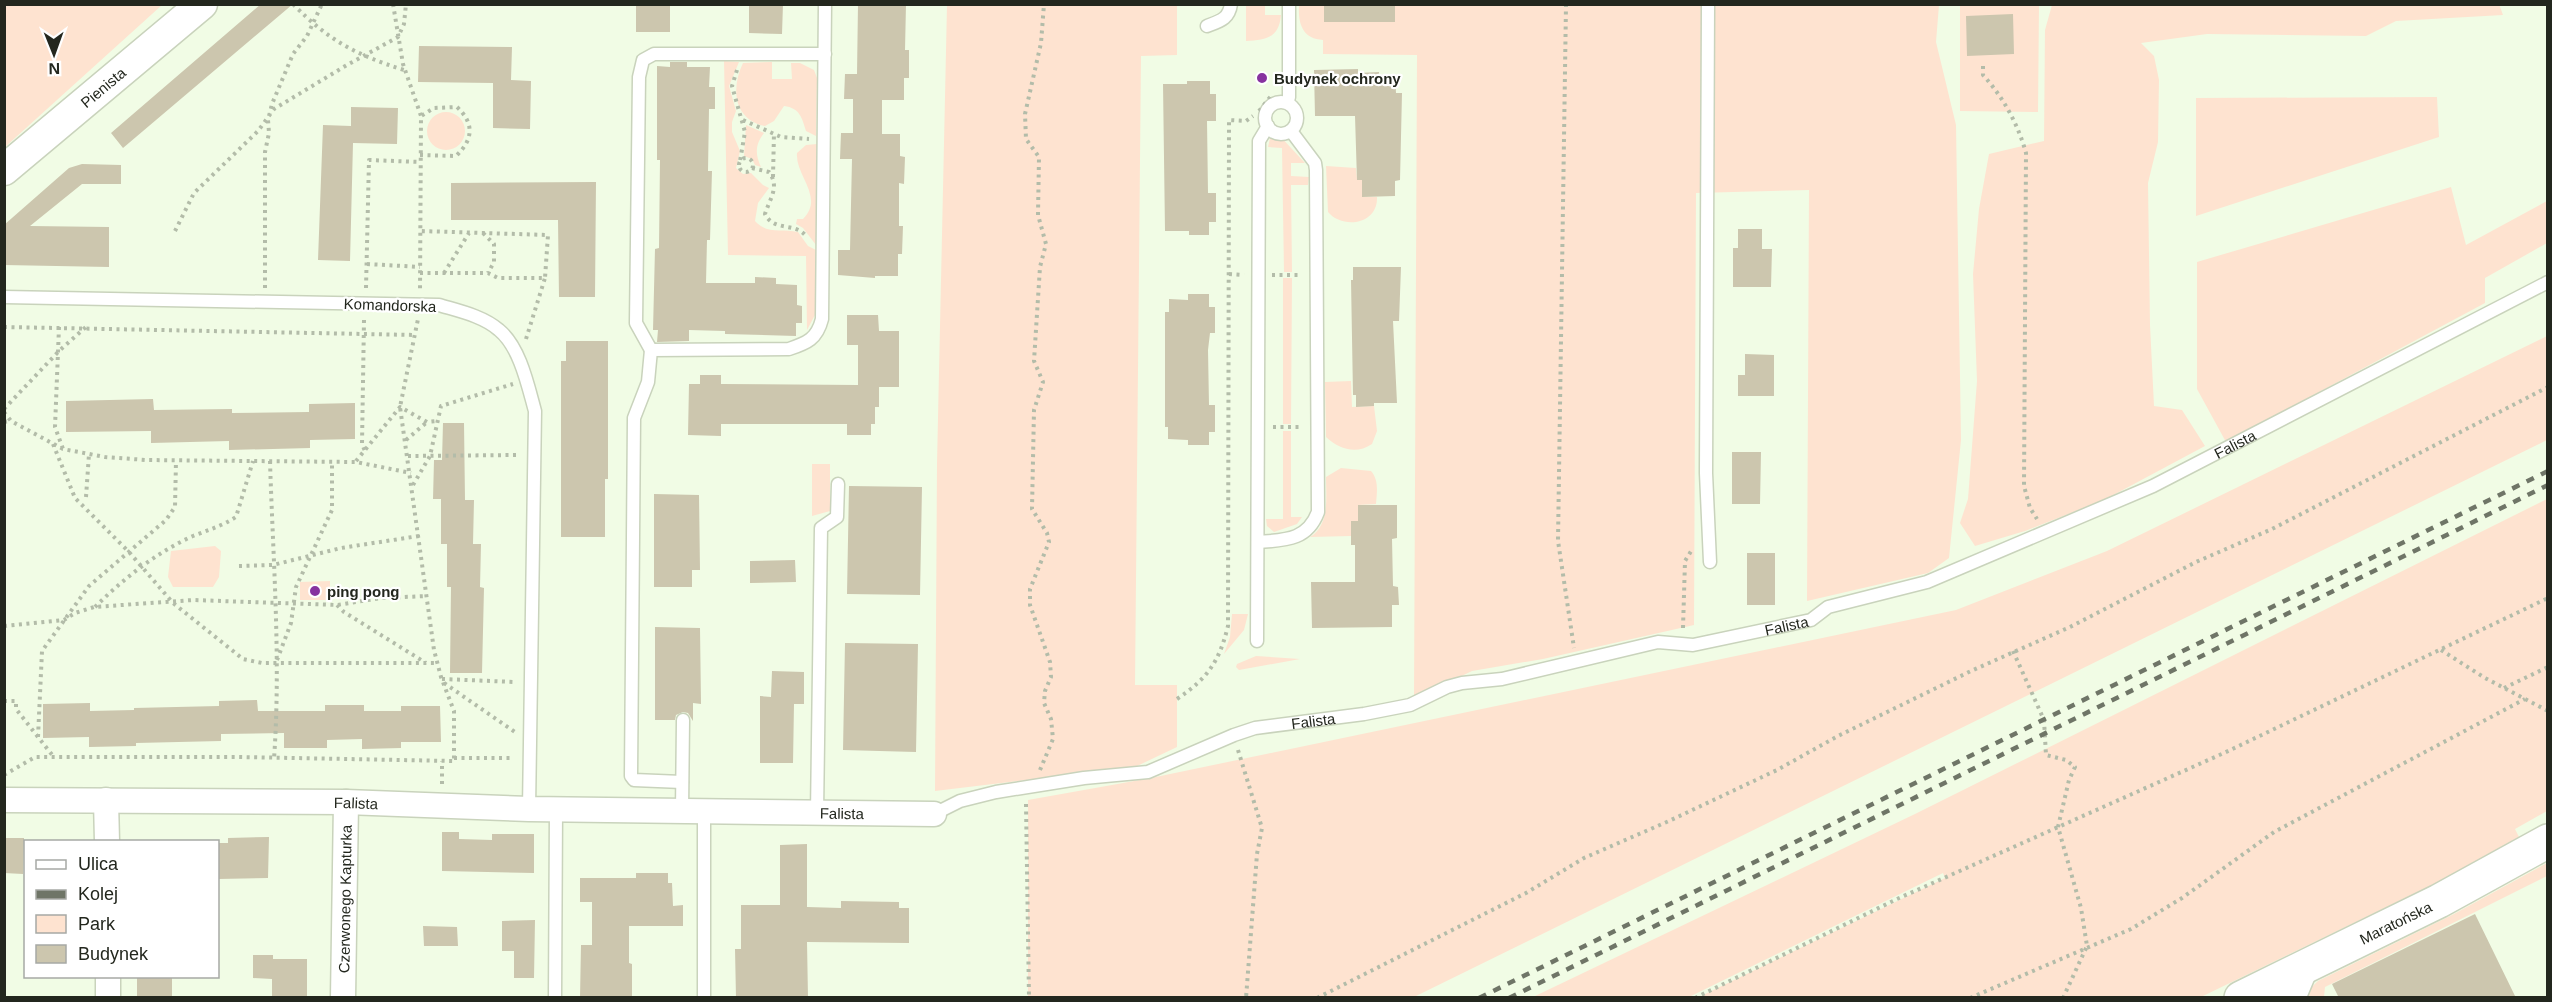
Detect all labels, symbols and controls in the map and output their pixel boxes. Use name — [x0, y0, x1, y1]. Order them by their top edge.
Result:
north arrow — [24, 24, 84, 84]
text: N — [48, 60, 60, 77]
street label: Pienista — [77, 63, 129, 111]
place label: Budynek ochrony — [1274, 70, 1401, 87]
marker: Budynek ochrony — [1255, 71, 1269, 85]
street label: Komandorska — [343, 295, 437, 315]
street label: Falista — [2211, 426, 2259, 462]
place label: ping pong — [327, 583, 399, 600]
marker: ping pong — [308, 584, 322, 598]
street label: Falista — [1763, 612, 1811, 638]
street label: Falista — [1290, 709, 1337, 732]
street label: Falista — [334, 793, 379, 812]
street label: Falista — [820, 804, 865, 822]
street label: Czerwonego Kapturka — [335, 824, 354, 973]
legend — [24, 840, 219, 978]
text: Ulica — [78, 854, 119, 874]
text: Kolej — [78, 884, 118, 904]
street label: Maratońska — [2357, 897, 2435, 947]
text: Park — [78, 914, 116, 934]
text: Budynek — [78, 944, 149, 964]

